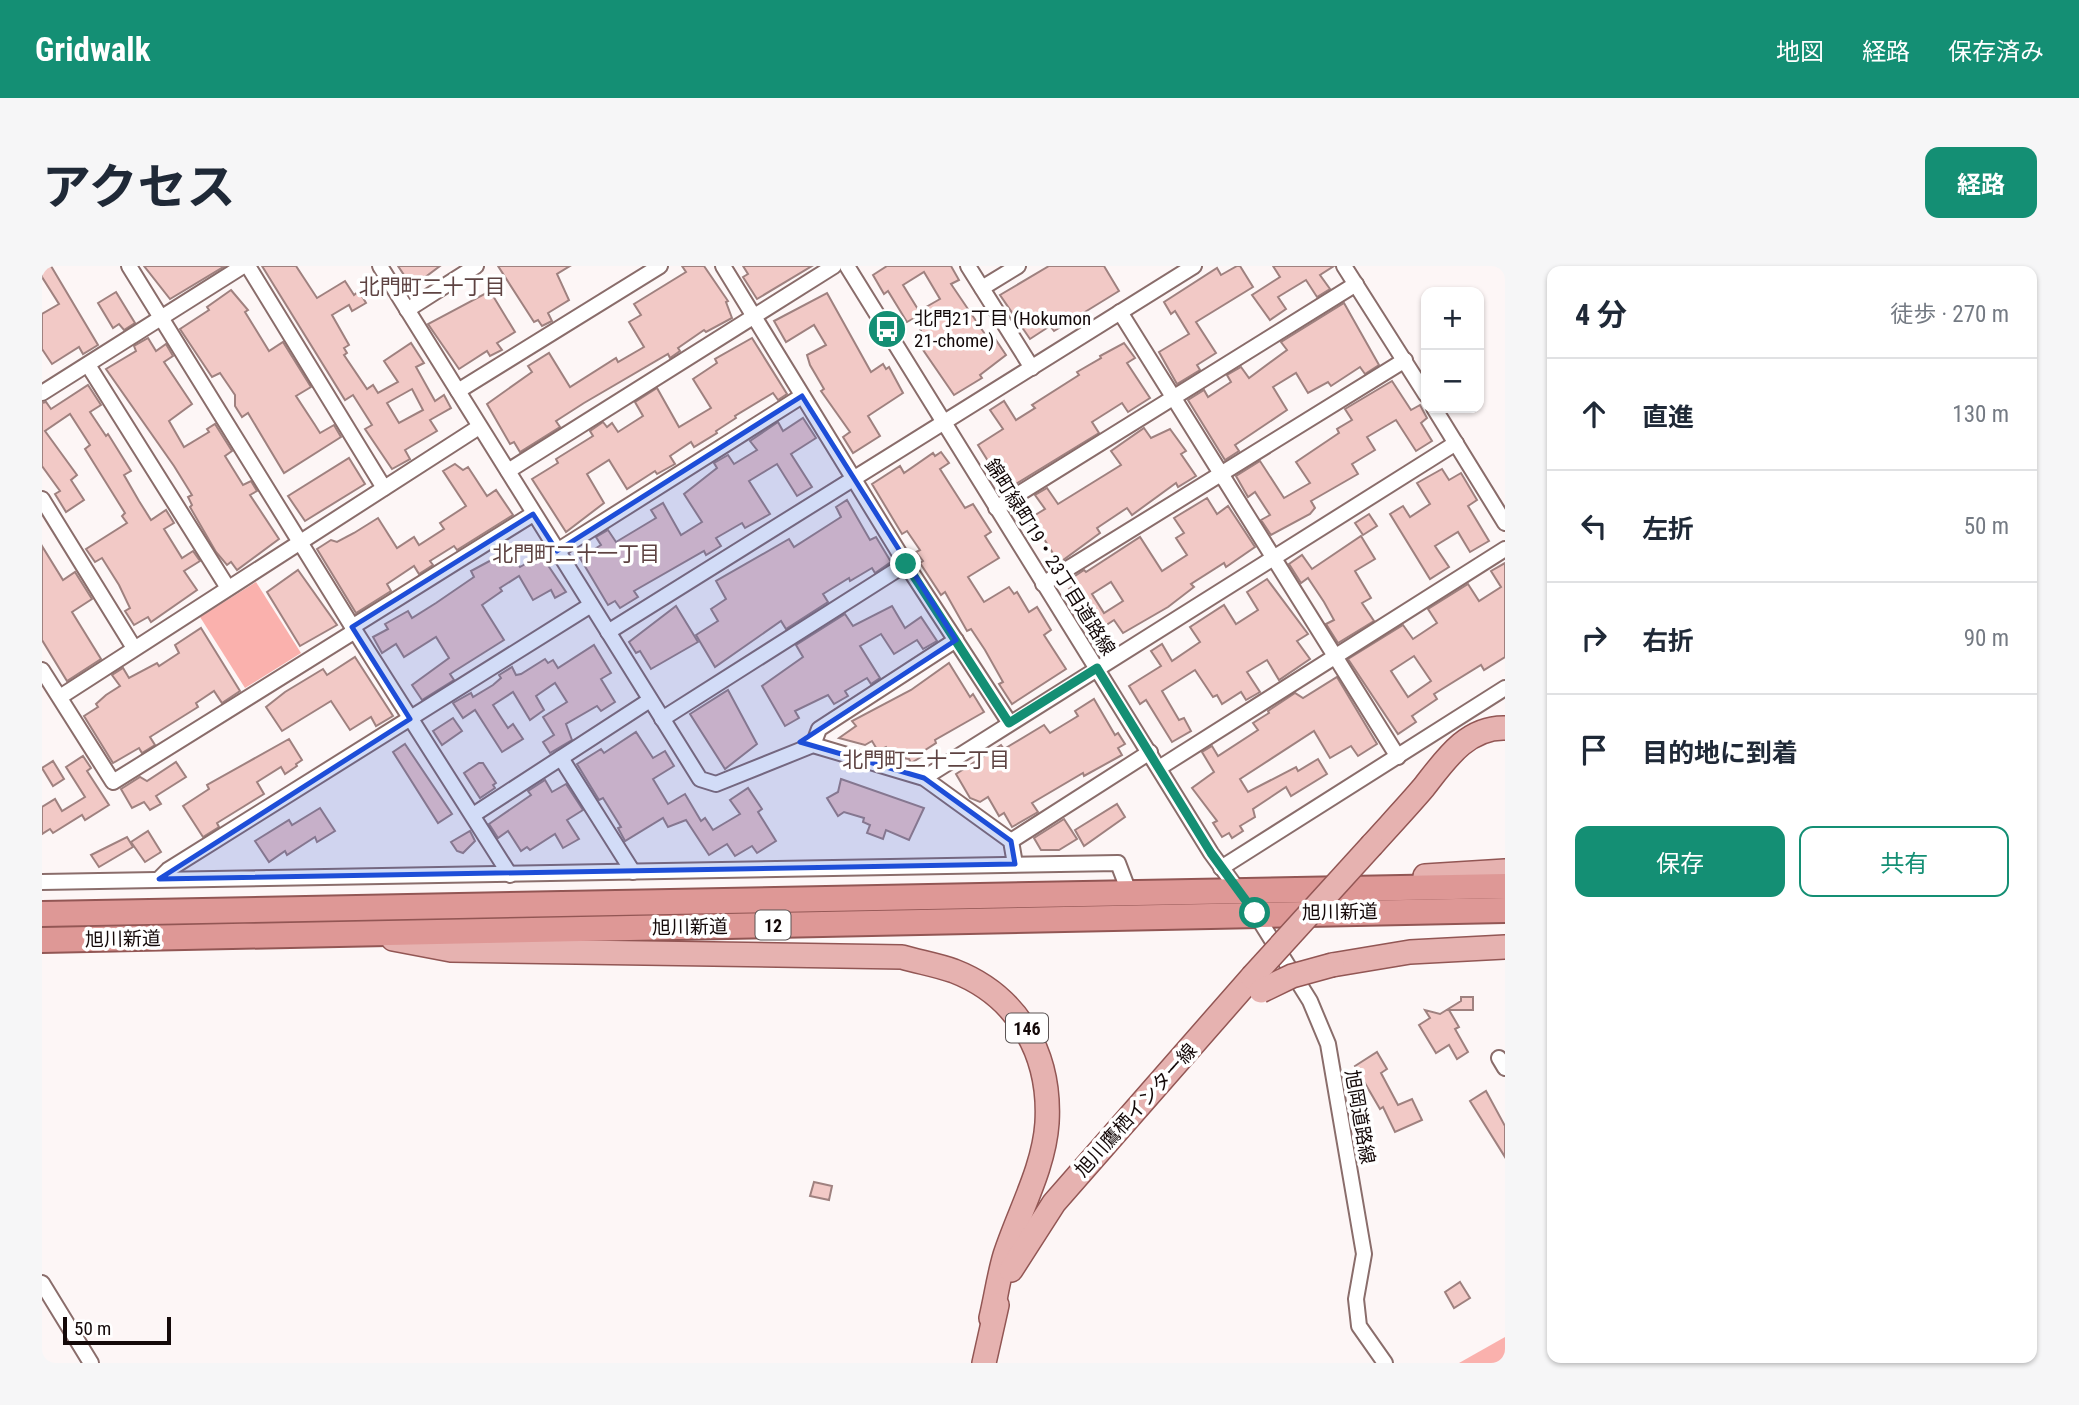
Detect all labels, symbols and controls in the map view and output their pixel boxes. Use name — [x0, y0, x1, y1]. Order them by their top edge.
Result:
text: Gridwalk — [35, 30, 150, 69]
text: 地図 — [1776, 38, 1824, 66]
text: 経路 — [1862, 38, 1910, 66]
text: 保存済み — [1948, 38, 2044, 66]
button: 経路 — [1925, 147, 2037, 218]
text: アクセス — [42, 159, 236, 216]
district label: 北門町二十丁目 — [359, 275, 506, 299]
map controls — [1421, 287, 1484, 413]
button: + — [1421, 287, 1484, 350]
text: 4 分 — [1575, 297, 1627, 332]
text: 徒歩 · 270 m — [1890, 301, 2009, 328]
place label: 北門21丁目 (Hokumon 21-chome) — [914, 307, 1091, 352]
bus stop icon: 北門21丁目 (Hokumon 21-chome) — [866, 308, 908, 350]
button: − — [1421, 350, 1484, 413]
icon: ahead — [1575, 395, 1613, 433]
text: 130 m — [1952, 401, 2009, 428]
text: 直進 — [1642, 402, 1694, 432]
street label: 錦町緑町19・23丁目道路線 — [980, 454, 1120, 660]
icon: left — [1575, 507, 1613, 545]
text: 50 m — [1964, 513, 2009, 540]
text: 左折 — [1642, 514, 1694, 544]
district label: 北門町二十一丁目 — [492, 542, 660, 566]
route end — [890, 548, 921, 579]
icon: right — [1575, 619, 1613, 657]
text: 90 m — [1964, 625, 2009, 652]
text: 右折 — [1642, 626, 1694, 656]
icon: arrive — [1575, 731, 1613, 769]
text: 目的地に到着 — [1642, 738, 1798, 768]
district label: 北門町二十二丁目 — [842, 748, 1010, 772]
button: 保存 — [1575, 826, 1785, 897]
button: 共有 — [1799, 826, 2009, 897]
route start — [1239, 897, 1270, 928]
street label: 旭川新道 — [1302, 900, 1378, 924]
road number: 12 — [756, 910, 790, 940]
street label: 旭川新道 — [652, 915, 728, 939]
street label: 旭川新道 — [85, 927, 161, 951]
road number: 146 — [1006, 1014, 1048, 1042]
street label: 旭川鷹栖インター線 — [1070, 1039, 1202, 1181]
street label: 旭岡道路線 — [1340, 1068, 1380, 1166]
scale bar — [63, 1314, 172, 1346]
text: 50 m — [74, 1317, 111, 1340]

